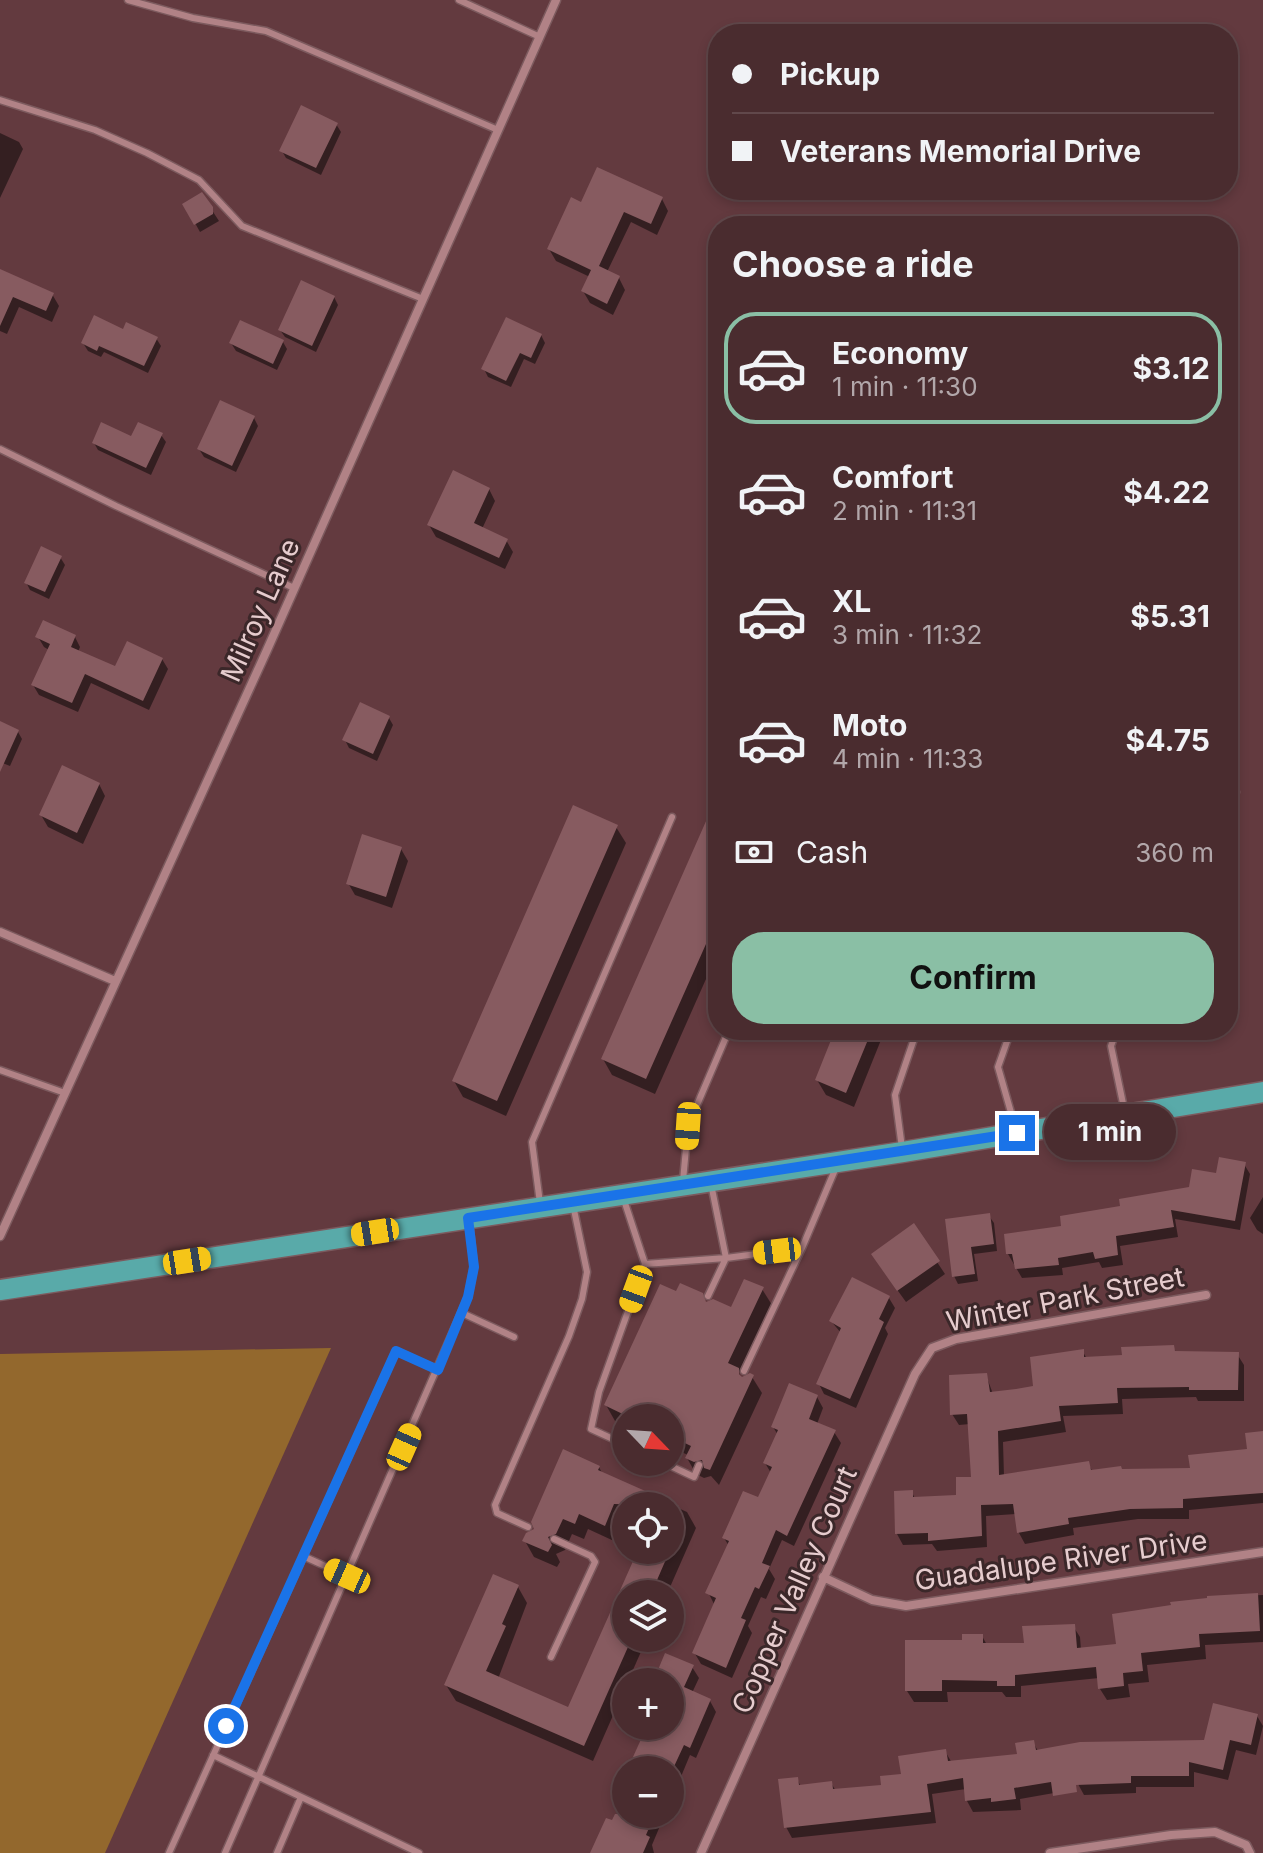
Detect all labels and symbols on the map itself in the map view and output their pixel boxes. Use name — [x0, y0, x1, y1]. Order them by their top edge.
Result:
street label: Milroy Lane — [213, 533, 307, 687]
car — [674, 1101, 702, 1151]
callout: 1 min — [1045, 1105, 1177, 1161]
route end — [999, 1115, 1035, 1151]
car — [349, 1216, 401, 1248]
car — [752, 1236, 802, 1266]
car — [161, 1245, 213, 1277]
street label: Winter Park Street — [943, 1259, 1187, 1339]
car — [617, 1262, 655, 1316]
north arrow — [612, 1404, 684, 1476]
car — [383, 1420, 425, 1474]
street label: Copper Valley Court — [724, 1461, 864, 1719]
street label: Guadalupe River Drive — [913, 1523, 1209, 1597]
car — [320, 1555, 374, 1597]
route start — [208, 1708, 244, 1744]

